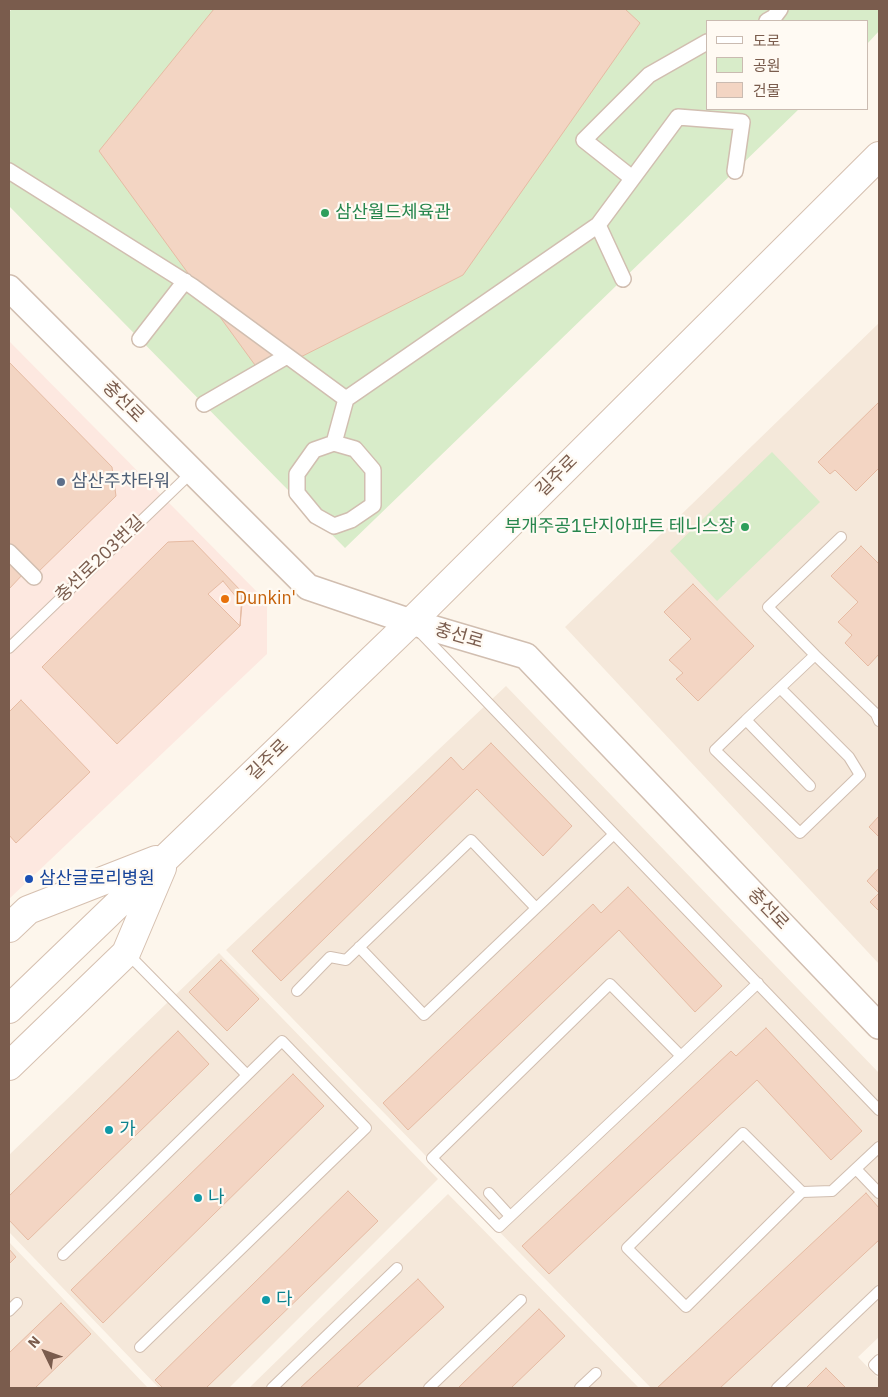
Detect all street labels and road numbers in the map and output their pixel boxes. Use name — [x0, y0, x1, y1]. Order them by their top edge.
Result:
street label: 충선로 — [98, 377, 148, 427]
street label: 길주로 — [532, 451, 582, 501]
street label: 충선로203번길 — [51, 511, 149, 607]
street label: 충선로 — [432, 619, 486, 653]
street label: 길주로 — [243, 735, 293, 785]
street label: 충선로 — [743, 884, 793, 934]

